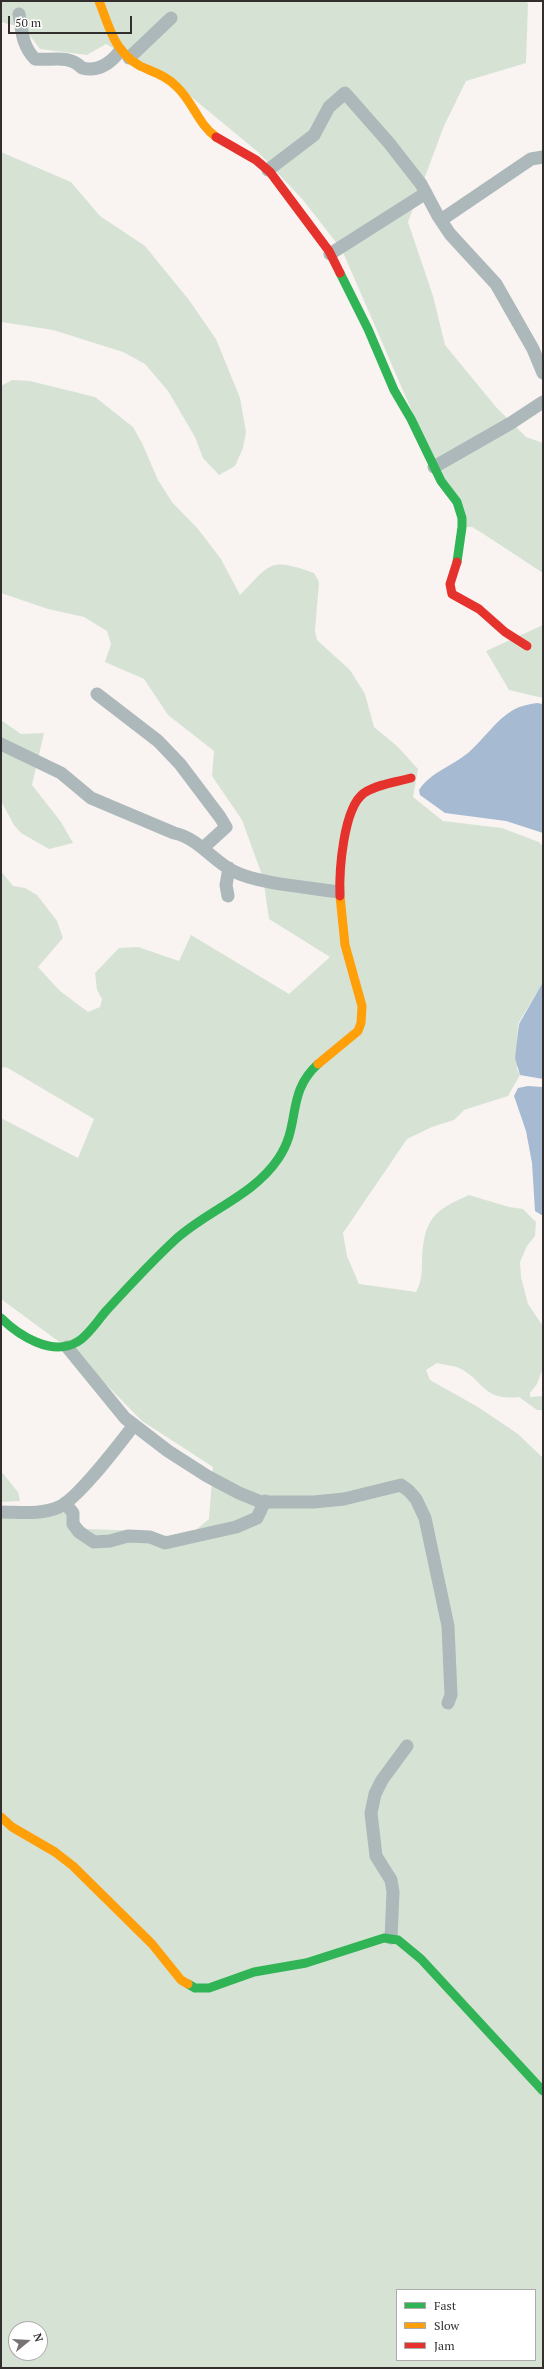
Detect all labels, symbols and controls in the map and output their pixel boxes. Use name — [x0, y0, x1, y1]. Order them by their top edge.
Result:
scale bar — [10, 8, 134, 34]
text: 50 m — [15, 15, 41, 30]
legend — [396, 2289, 536, 2361]
text: Fast — [434, 2298, 456, 2313]
text: Slow — [434, 2318, 459, 2333]
north arrow — [8, 2321, 48, 2361]
text: N — [31, 2331, 46, 2344]
text: Jam — [434, 2338, 455, 2353]

